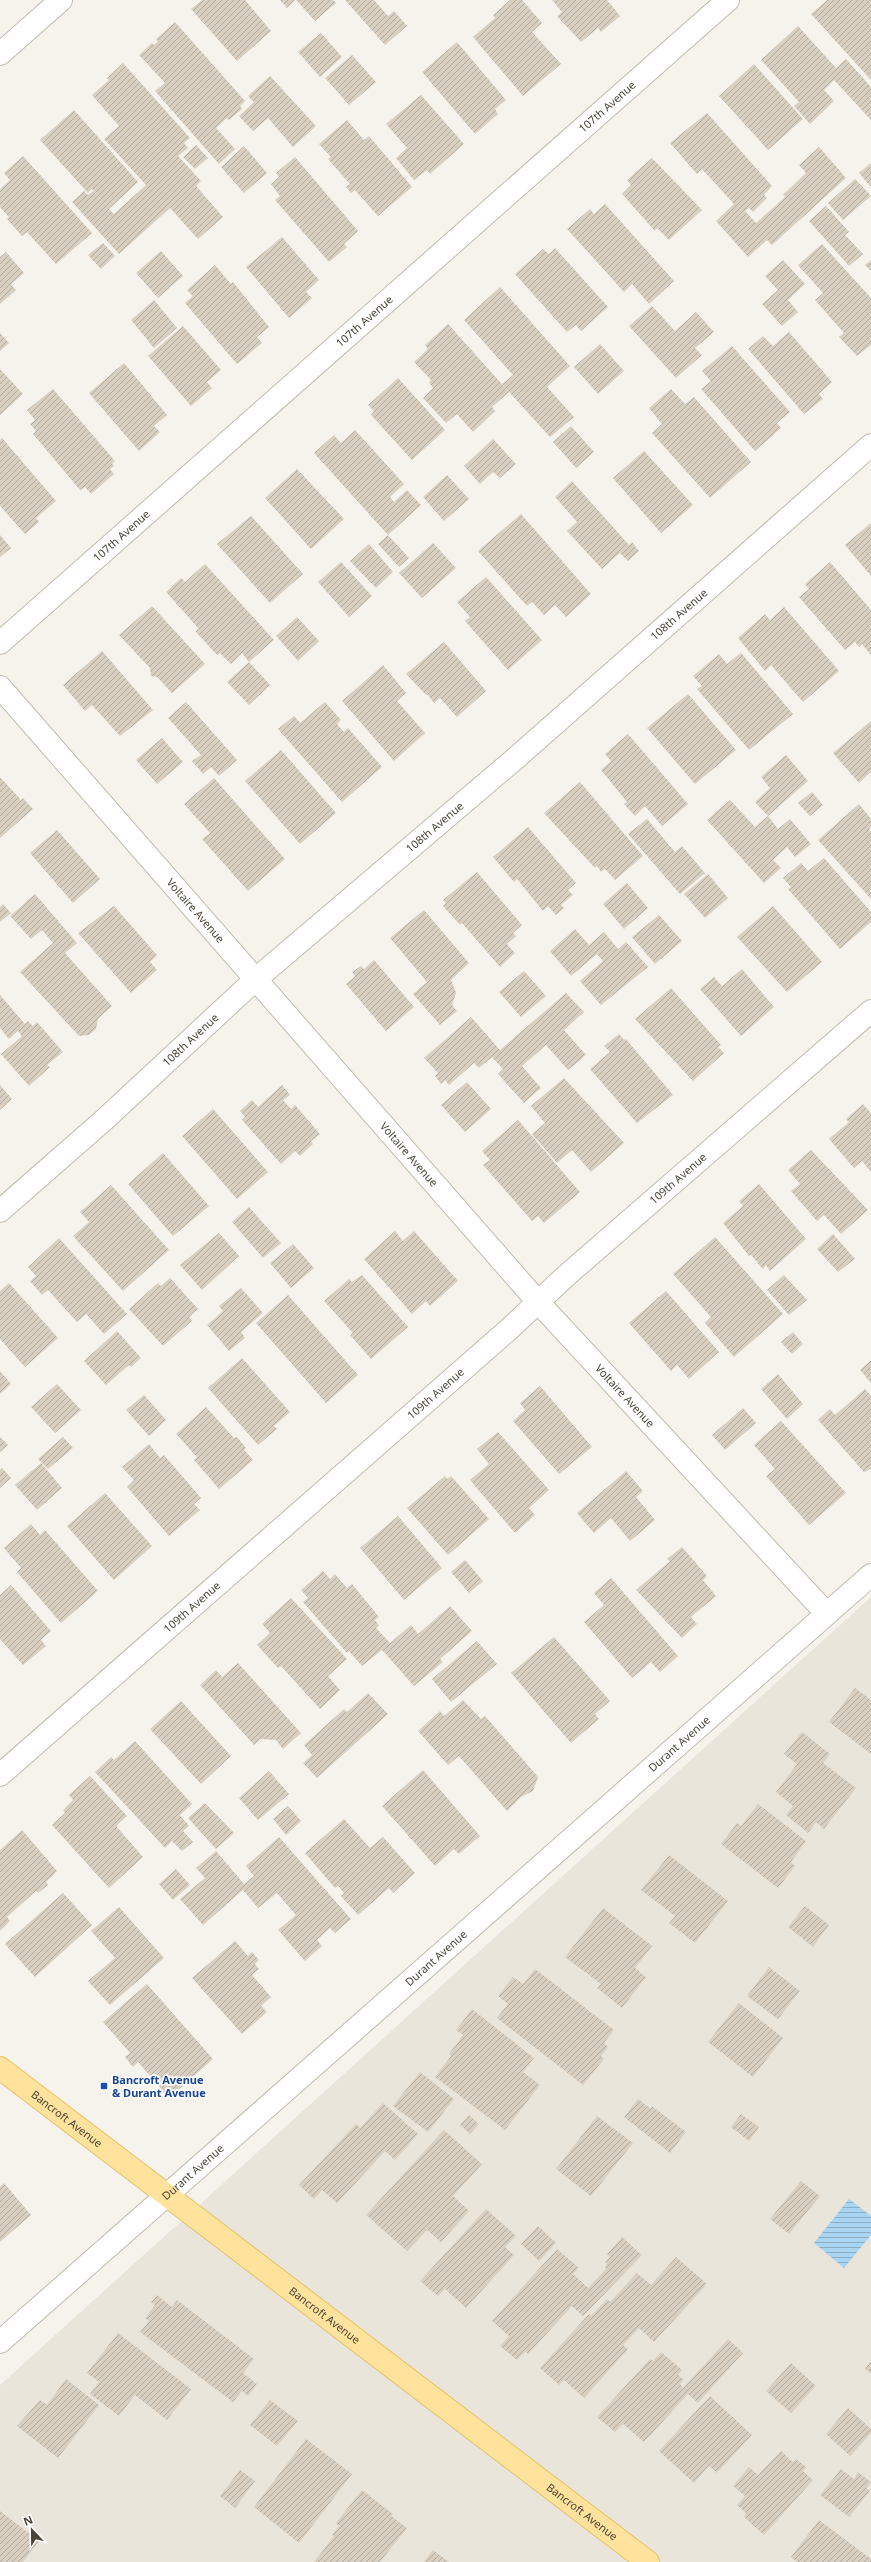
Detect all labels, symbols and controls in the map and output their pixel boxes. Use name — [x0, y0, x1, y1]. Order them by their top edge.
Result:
street label: 107th Avenue — [575, 77, 638, 136]
street label: 107th Avenue — [332, 292, 396, 350]
street label: 107th Avenue — [89, 506, 153, 565]
street label: 108th Avenue — [647, 585, 710, 643]
street label: 108th Avenue — [402, 798, 466, 856]
street label: Voltaire Avenue — [164, 875, 228, 946]
street label: 108th Avenue — [159, 1010, 221, 1069]
street label: Voltaire Avenue — [377, 1119, 442, 1189]
street label: 109th Avenue — [646, 1149, 709, 1207]
street label: Voltaire Avenue — [592, 1361, 658, 1430]
street label: 109th Avenue — [404, 1364, 467, 1422]
street label: 109th Avenue — [160, 1578, 223, 1636]
street label: Durant Avenue — [645, 1712, 713, 1775]
street label: Durant Avenue — [402, 1926, 470, 1989]
place label: Bancroft Avenue & Durant Avenue — [112, 2072, 206, 2100]
marker: Bancroft Avenue & Durant Avenue — [99, 2081, 109, 2091]
street label: Bancroft Avenue — [28, 2087, 106, 2150]
street label: Durant Avenue — [158, 2140, 227, 2203]
street label: Bancroft Avenue — [286, 2283, 363, 2347]
street label: Bancroft Avenue — [544, 2479, 621, 2543]
north arrow — [12, 2510, 52, 2550]
text: N — [21, 2512, 35, 2529]

